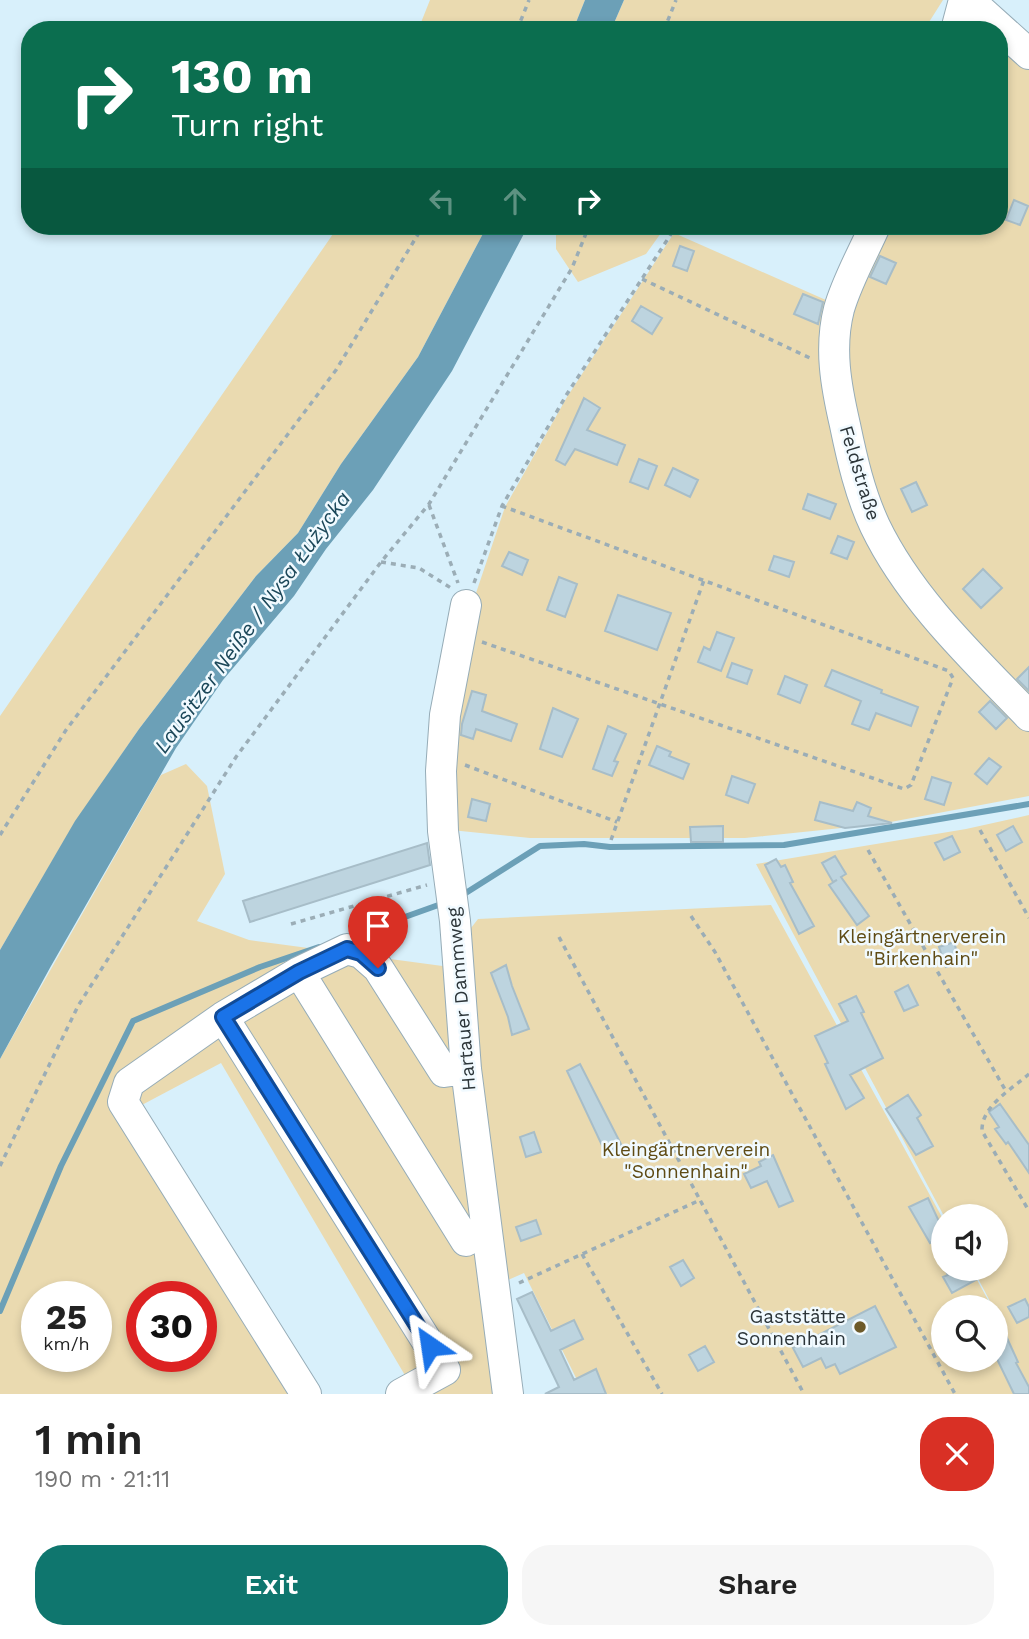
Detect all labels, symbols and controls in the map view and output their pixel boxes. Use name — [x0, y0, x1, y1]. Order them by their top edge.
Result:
text: 130 m — [171, 47, 313, 105]
icon: right — [56, 49, 147, 140]
text: Turn right — [171, 106, 323, 144]
icon: left — [423, 182, 461, 220]
icon: ahead — [496, 182, 534, 220]
icon: right — [569, 182, 607, 220]
street label: Feldstraße — [835, 423, 885, 523]
water label: Lausitzer Neiße / Nysa Łużycka — [149, 486, 355, 758]
pin — [348, 896, 408, 968]
street label: Hartauer Dammweg — [441, 905, 480, 1092]
icon: arrive — [359, 907, 397, 945]
park label: Kleingärtnerverein "Birkenhain" — [838, 925, 1006, 970]
park label: Kleingärtnerverein "Sonnenhain" — [602, 1138, 770, 1183]
map controls — [931, 1204, 1008, 1372]
button: sound — [931, 1204, 1008, 1281]
speed limit sign: 30 — [126, 1281, 217, 1372]
button: search — [931, 1295, 1008, 1372]
text: 25 — [46, 1296, 87, 1338]
place label: Gaststätte Sonnenhain — [737, 1305, 846, 1350]
position arrow — [393, 1309, 467, 1383]
marker: Gaststätte Sonnenhain — [852, 1319, 868, 1335]
text: km/h — [43, 1333, 90, 1354]
text: 1 min — [35, 1415, 143, 1464]
button: close — [920, 1417, 994, 1491]
text: 190 m · 21:11 — [35, 1466, 170, 1493]
button: Exit — [35, 1545, 508, 1625]
button: Share — [522, 1545, 994, 1625]

